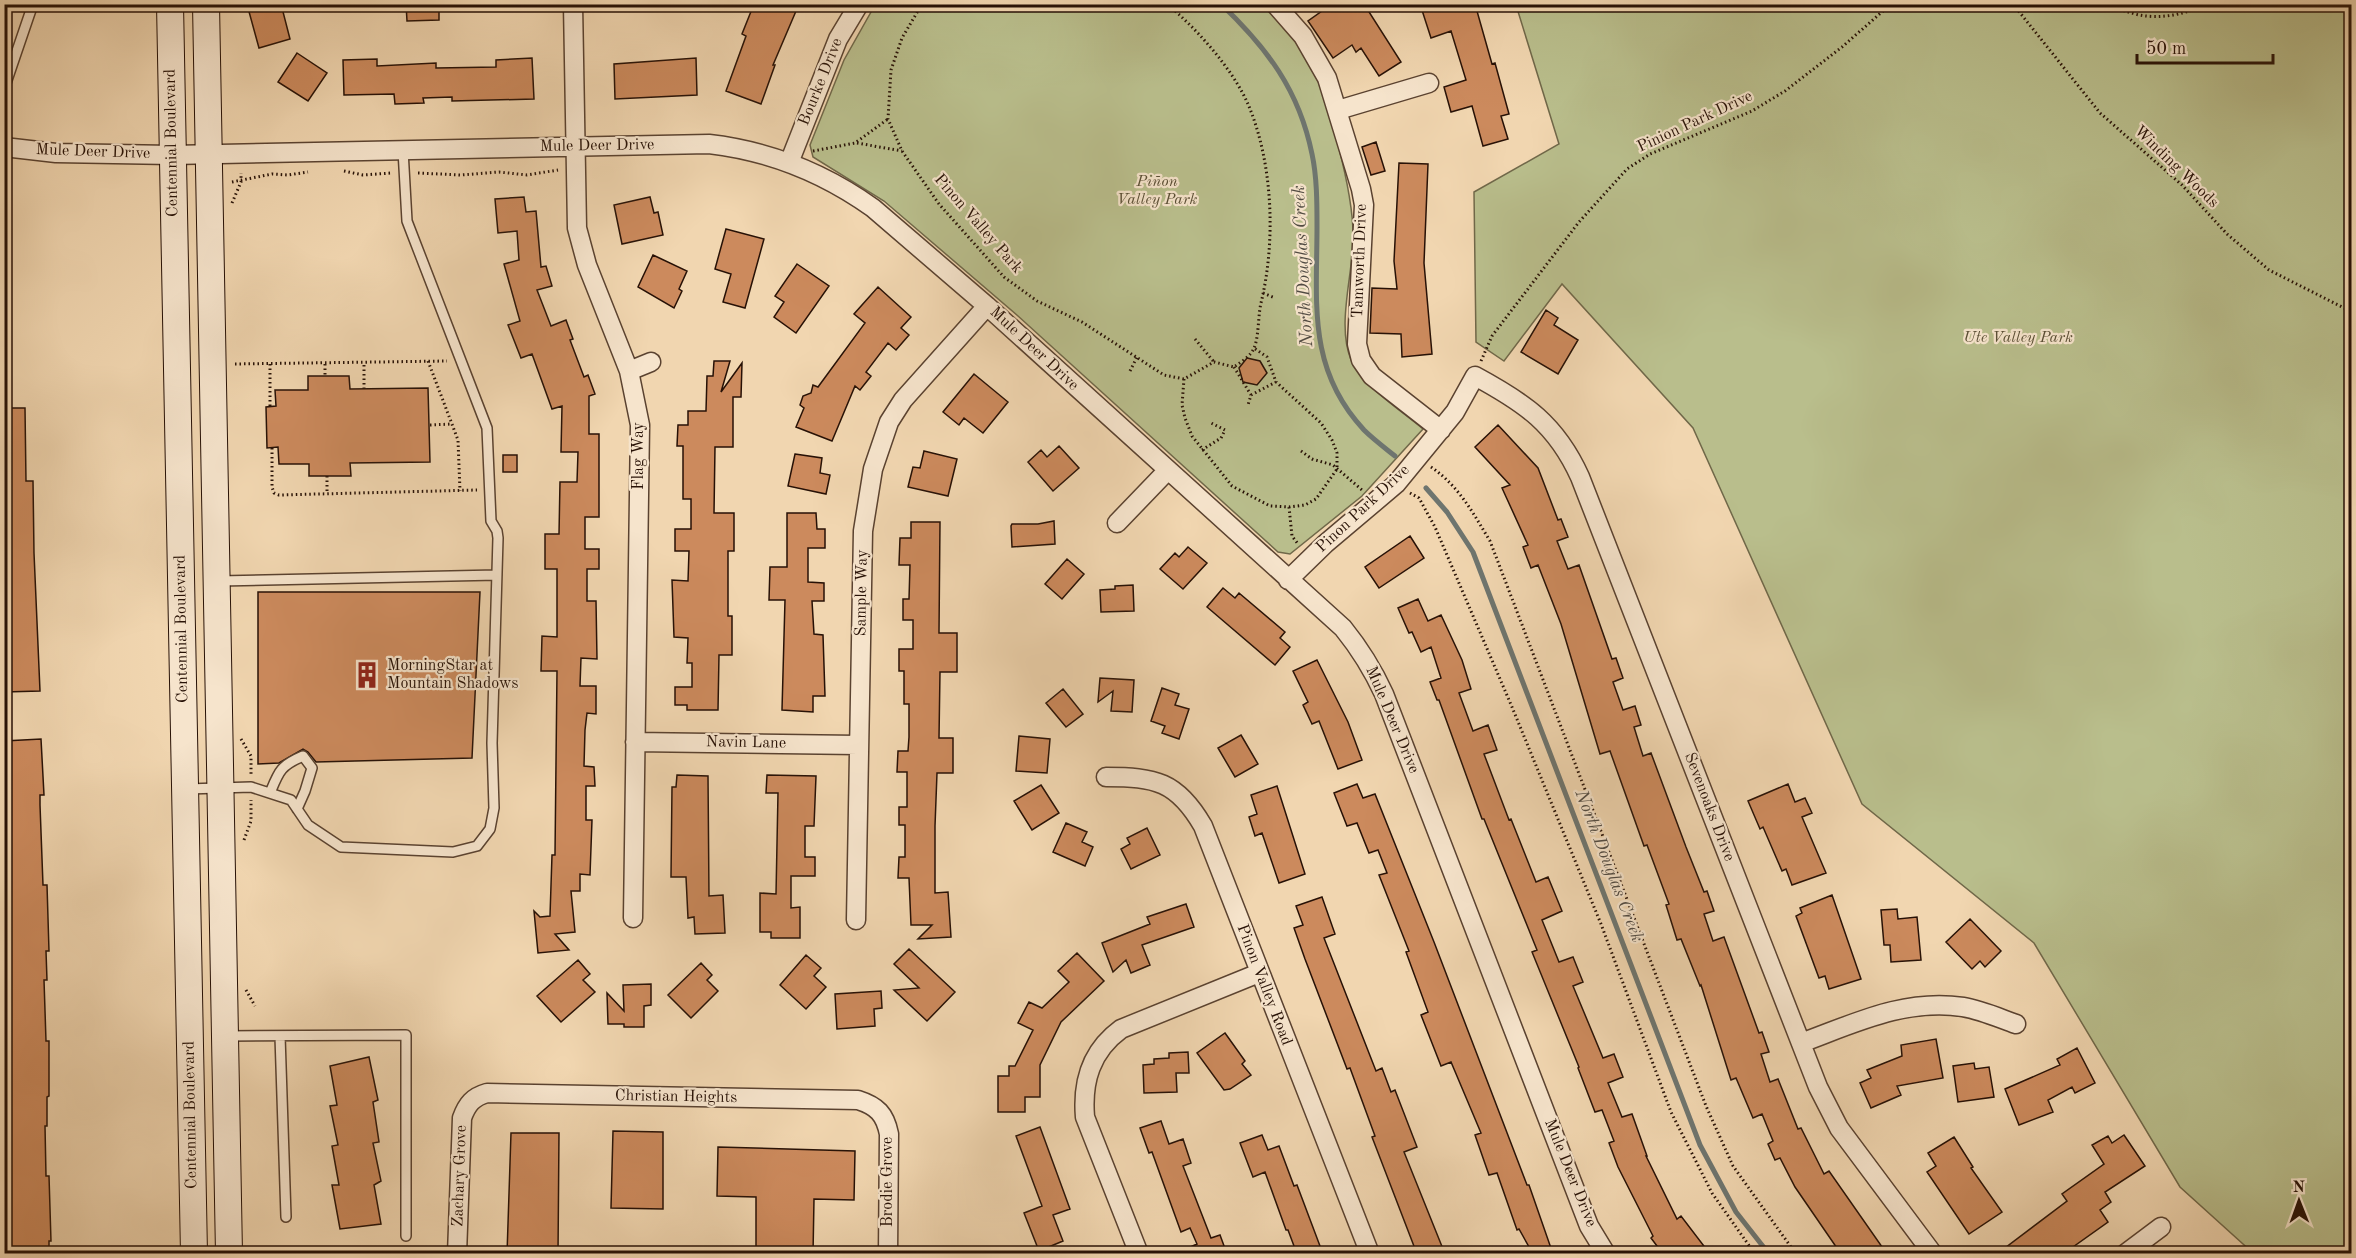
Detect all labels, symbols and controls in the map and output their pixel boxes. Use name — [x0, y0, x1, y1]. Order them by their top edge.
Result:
scale bar — [2137, 27, 2274, 65]
street label: Bourke Drive — [796, 36, 846, 128]
text: 50 m — [2146, 40, 2186, 58]
street label: Centennial Boulevard — [163, 69, 181, 217]
street label: Pinion Park Drive — [1635, 88, 1755, 156]
street label: Winding Woods — [2131, 123, 2221, 211]
street label: Mule Deer Drive — [539, 137, 655, 155]
street label: Mule Deer Drive — [35, 142, 151, 162]
street label: Pinon Valley Park — [931, 171, 1025, 277]
park label: Piñon Valley Park — [1117, 174, 1198, 208]
water label: North Douglas Creek — [1290, 185, 1316, 348]
street label: Tamworth Drive — [1350, 203, 1370, 319]
street label: Mule Deer Drive — [987, 304, 1081, 394]
park label: Ute Valley Park — [1963, 330, 2073, 346]
street label: Flag Way — [631, 421, 647, 490]
street label: Pinon Park Drive — [1313, 462, 1413, 556]
street label: Sample Way — [853, 549, 871, 637]
street label: Centennial Boulevard — [173, 555, 191, 703]
place label: MorningStar at Mountain Shadows — [387, 658, 518, 692]
building icon: MorningStar at Mountain Shadows — [352, 660, 382, 690]
street label: Mule Deer Drive — [1362, 664, 1422, 776]
street label: Navin Lane — [706, 734, 786, 752]
street label: Sevenoaks Drive — [1681, 750, 1737, 864]
water label: North Douglas Creek — [1571, 786, 1646, 945]
street label: Pinon Valley Road — [1234, 922, 1294, 1048]
street label: Centennial Boulevard — [182, 1041, 200, 1189]
street label: Christian Heights — [615, 1088, 737, 1106]
street label: Mule Deer Drive — [1541, 1117, 1599, 1229]
street label: Zachary Grove — [450, 1125, 470, 1227]
street label: Brodie Grove — [880, 1137, 896, 1227]
north arrow — [2269, 1171, 2329, 1231]
text: N — [2293, 1180, 2306, 1196]

